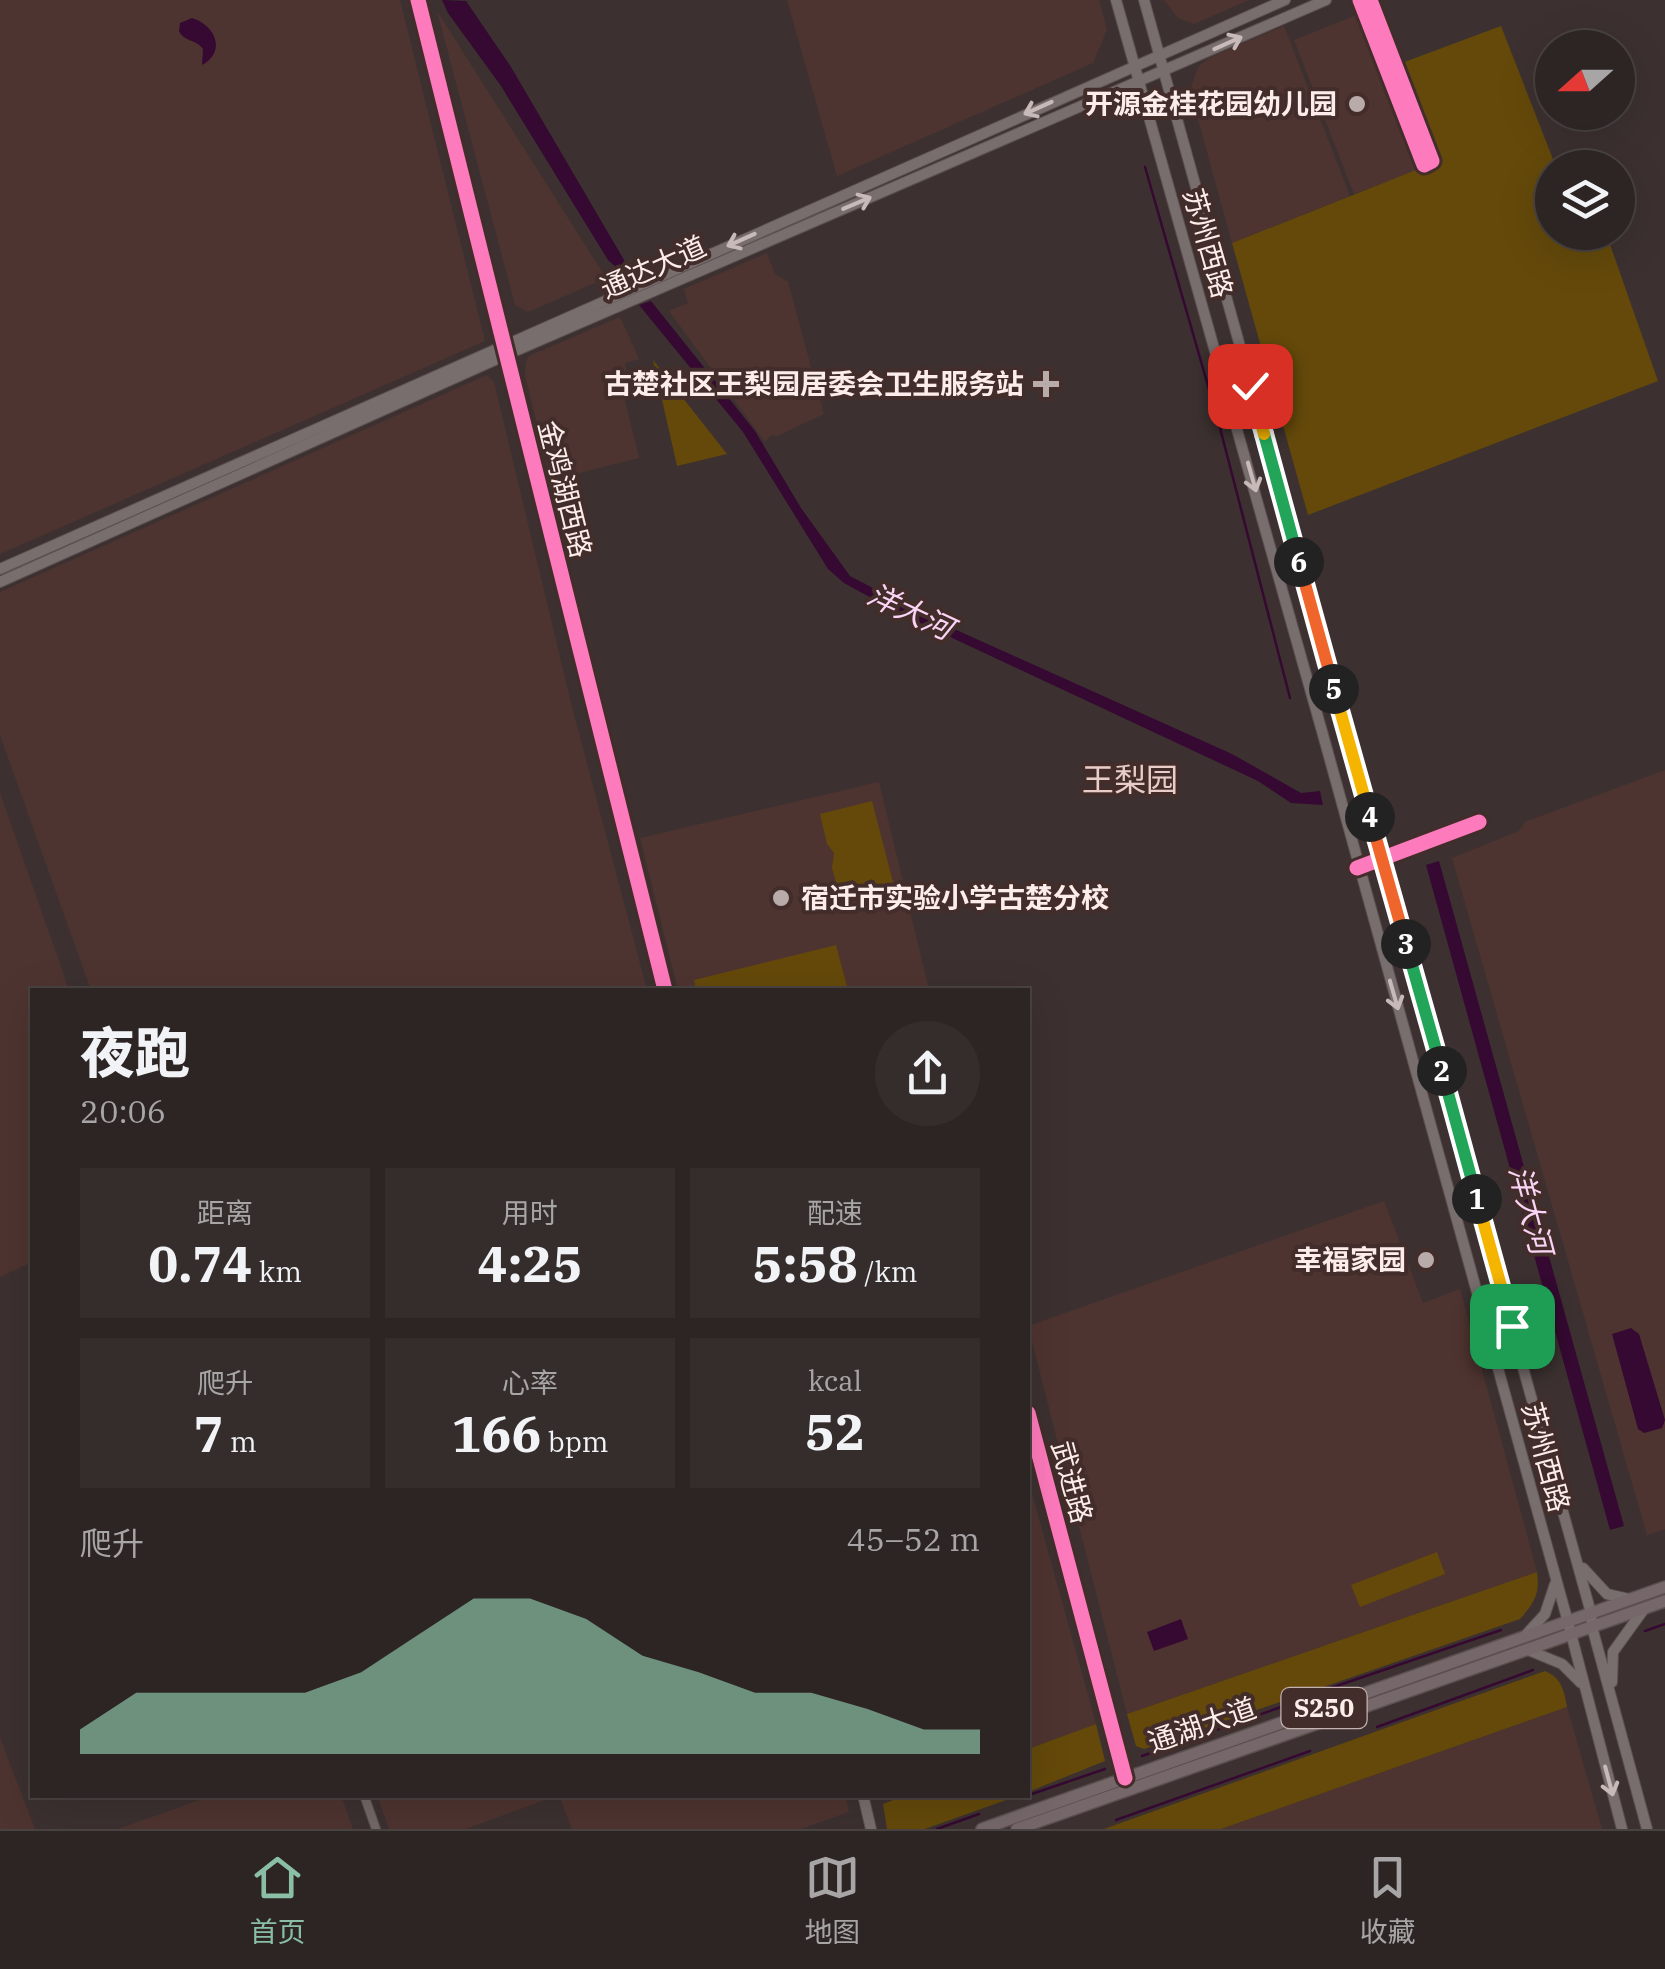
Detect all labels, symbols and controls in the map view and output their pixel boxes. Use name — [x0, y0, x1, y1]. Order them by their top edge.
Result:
north arrow — [1535, 30, 1635, 130]
map controls — [1535, 30, 1635, 250]
one-way arrow — [1212, 33, 1243, 51]
place label: 开源金桂花园幼儿园 — [1085, 85, 1337, 122]
marker: 开源金桂花园幼儿园 — [1346, 93, 1368, 115]
one-way arrow — [1023, 100, 1054, 118]
button: layers — [1535, 150, 1635, 250]
street label: 苏州西路 — [1175, 184, 1242, 302]
one-way arrow — [841, 193, 872, 211]
street label: 通达大道 — [594, 227, 711, 306]
one-way arrow — [726, 232, 757, 250]
pin — [1208, 344, 1293, 429]
icon: check — [1223, 359, 1278, 414]
place label: 古楚社区王梨园居委会卫生服务站 — [604, 365, 1024, 402]
marker: 古楚社区王梨园居委会卫生服务站 — [1033, 371, 1059, 397]
street label: 金鸡湖西路 — [531, 416, 600, 561]
one-way arrow — [1244, 461, 1262, 492]
pin: 6 — [1274, 537, 1324, 587]
text: 6 — [1291, 543, 1307, 580]
water label: 洋大河 — [862, 574, 964, 649]
pin: 5 — [1309, 664, 1359, 714]
text: 5 — [1326, 670, 1342, 707]
district label: 王梨园 — [1082, 758, 1178, 800]
pin: 4 — [1345, 792, 1395, 842]
text: 4 — [1362, 798, 1378, 835]
place label: 宿迁市实验小学古楚分校 — [801, 879, 1109, 916]
marker: 宿迁市实验小学古楚分校 — [770, 887, 792, 909]
pin: 3 — [1381, 919, 1431, 969]
text: 3 — [1398, 925, 1414, 962]
one-way arrow — [1386, 979, 1404, 1010]
text: 夜跑 — [80, 1017, 190, 1088]
button: share — [875, 1021, 980, 1126]
pin: 2 — [1417, 1046, 1467, 1096]
text: 2 — [1434, 1052, 1450, 1089]
text: 20:06 — [80, 1090, 166, 1132]
water label: 洋大河 — [1501, 1161, 1563, 1263]
pin: 1 — [1452, 1174, 1502, 1224]
text: 1 — [1469, 1180, 1485, 1217]
text: 距离 — [197, 1194, 253, 1231]
text: 用时 — [502, 1194, 558, 1231]
text: 配速 — [807, 1194, 863, 1231]
text: 0.74 — [148, 1231, 252, 1296]
text: 4:25 — [477, 1231, 583, 1296]
text: 5:58 — [753, 1231, 858, 1296]
place label: 幸福家园 — [1294, 1241, 1406, 1278]
marker: 幸福家园 — [1415, 1249, 1437, 1271]
text: km — [252, 1253, 302, 1290]
text: /km — [858, 1253, 917, 1290]
pin — [1470, 1284, 1555, 1369]
icon: arrive — [1485, 1299, 1540, 1354]
text: kcal — [808, 1362, 862, 1399]
text: 爬升 — [197, 1364, 253, 1401]
text: 心率 — [502, 1364, 558, 1401]
street label: 苏州西路 — [1514, 1398, 1579, 1516]
text: 52 — [805, 1399, 865, 1464]
text: 7 — [193, 1401, 223, 1466]
text: 166 — [451, 1401, 541, 1466]
text: m — [223, 1423, 257, 1460]
text: bpm — [541, 1423, 609, 1460]
street label: 武进路 — [1044, 1437, 1101, 1527]
text: 45–52 m — [846, 1518, 980, 1560]
text: 爬升 — [80, 1522, 144, 1564]
road number: S250 — [1282, 1688, 1366, 1728]
street label: 通湖大道 — [1143, 1689, 1261, 1760]
one-way arrow — [1601, 1765, 1620, 1796]
tab: 首页 — [249, 1850, 306, 1950]
tab: 地图 — [804, 1850, 861, 1950]
tab: 收藏 — [1359, 1850, 1416, 1950]

